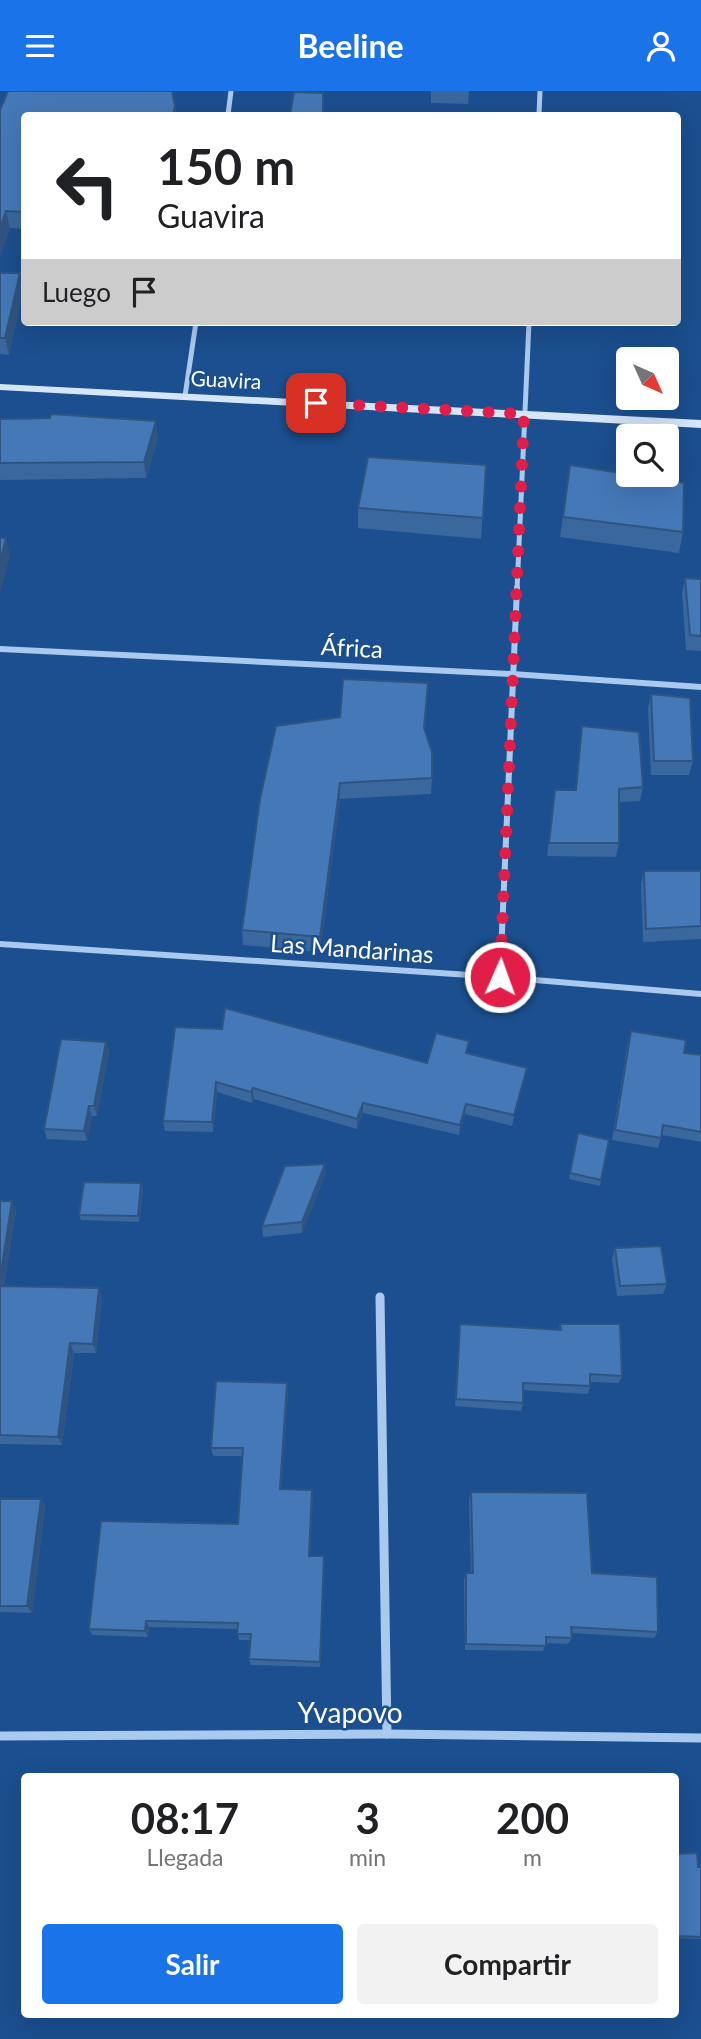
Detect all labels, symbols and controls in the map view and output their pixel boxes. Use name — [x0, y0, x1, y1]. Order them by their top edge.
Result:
text: Beeline — [297, 26, 404, 65]
icon: menu — [21, 27, 59, 65]
icon: person — [642, 27, 680, 65]
text: 150 m — [157, 137, 295, 195]
icon: left — [42, 140, 133, 231]
text: Guavira — [157, 196, 265, 235]
icon: arrive — [125, 273, 163, 311]
text: Luego — [42, 276, 111, 308]
north arrow — [616, 347, 679, 409]
map controls — [616, 347, 679, 487]
street label: Guavira — [190, 365, 262, 393]
pin — [286, 373, 346, 433]
icon: arrive — [297, 384, 335, 422]
button: search — [616, 424, 679, 487]
street label: África — [320, 631, 384, 663]
street label: Las Mandarinas — [269, 928, 435, 968]
position arrow — [463, 940, 537, 1014]
street label: Yvapovo — [297, 1695, 403, 1729]
text: 08:17 — [131, 1793, 239, 1843]
text: 3 — [355, 1793, 380, 1843]
text: 200 — [496, 1793, 569, 1843]
text: Llegada — [146, 1843, 224, 1871]
text: min — [349, 1843, 386, 1871]
text: m — [523, 1843, 542, 1871]
button: Salir — [42, 1924, 343, 2004]
button: Compartir — [357, 1924, 658, 2004]

